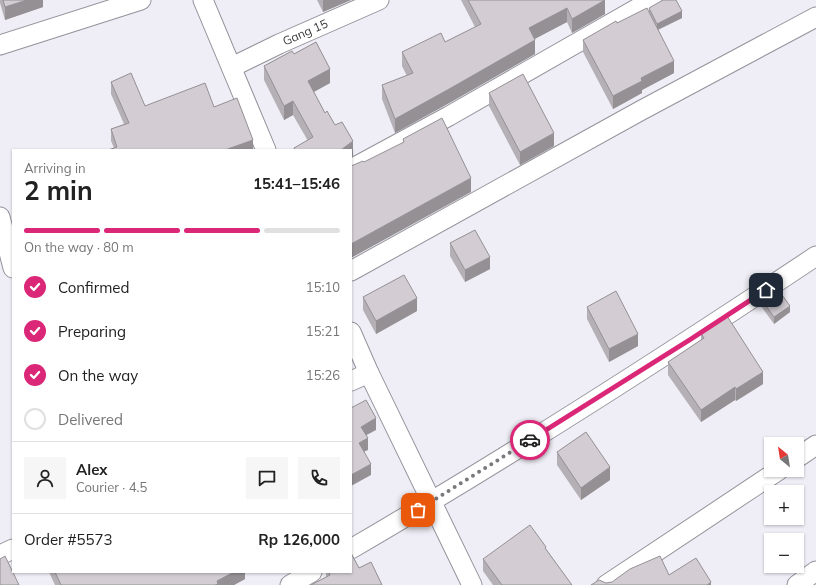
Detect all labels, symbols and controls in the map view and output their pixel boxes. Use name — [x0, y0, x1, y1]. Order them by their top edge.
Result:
street label: Gang 15 — [280, 15, 330, 48]
text: Arriving in — [24, 160, 86, 176]
text: 2 min — [24, 174, 93, 207]
text: 15:41–15:46 — [253, 174, 340, 193]
text: On the way · 80 m — [24, 239, 134, 255]
pin — [749, 273, 783, 307]
icon: check — [24, 276, 46, 298]
text: Confirmed — [58, 278, 129, 297]
text: 15:10 — [306, 279, 340, 295]
icon: home — [755, 279, 777, 301]
icon: check — [24, 320, 46, 342]
text: Preparing — [58, 322, 126, 341]
text: 15:21 — [306, 323, 340, 339]
icon: check — [24, 364, 46, 386]
text: On the way — [58, 366, 138, 385]
text: 15:26 — [306, 367, 340, 383]
text: Delivered — [58, 410, 123, 429]
courier — [510, 420, 550, 460]
icon: car — [519, 429, 541, 451]
north arrow — [764, 437, 804, 477]
map controls — [764, 437, 804, 573]
button: person — [24, 457, 66, 499]
button: chat — [246, 457, 288, 499]
button: phone — [298, 457, 340, 499]
text: Alex — [76, 460, 108, 479]
text: Courier · 4.5 — [76, 479, 147, 495]
button: + — [764, 485, 804, 525]
pin — [401, 493, 435, 527]
icon: bag — [407, 499, 429, 521]
text: Order #5573 — [24, 530, 112, 549]
text: Rp 126,000 — [258, 530, 340, 549]
button: − — [764, 533, 804, 573]

